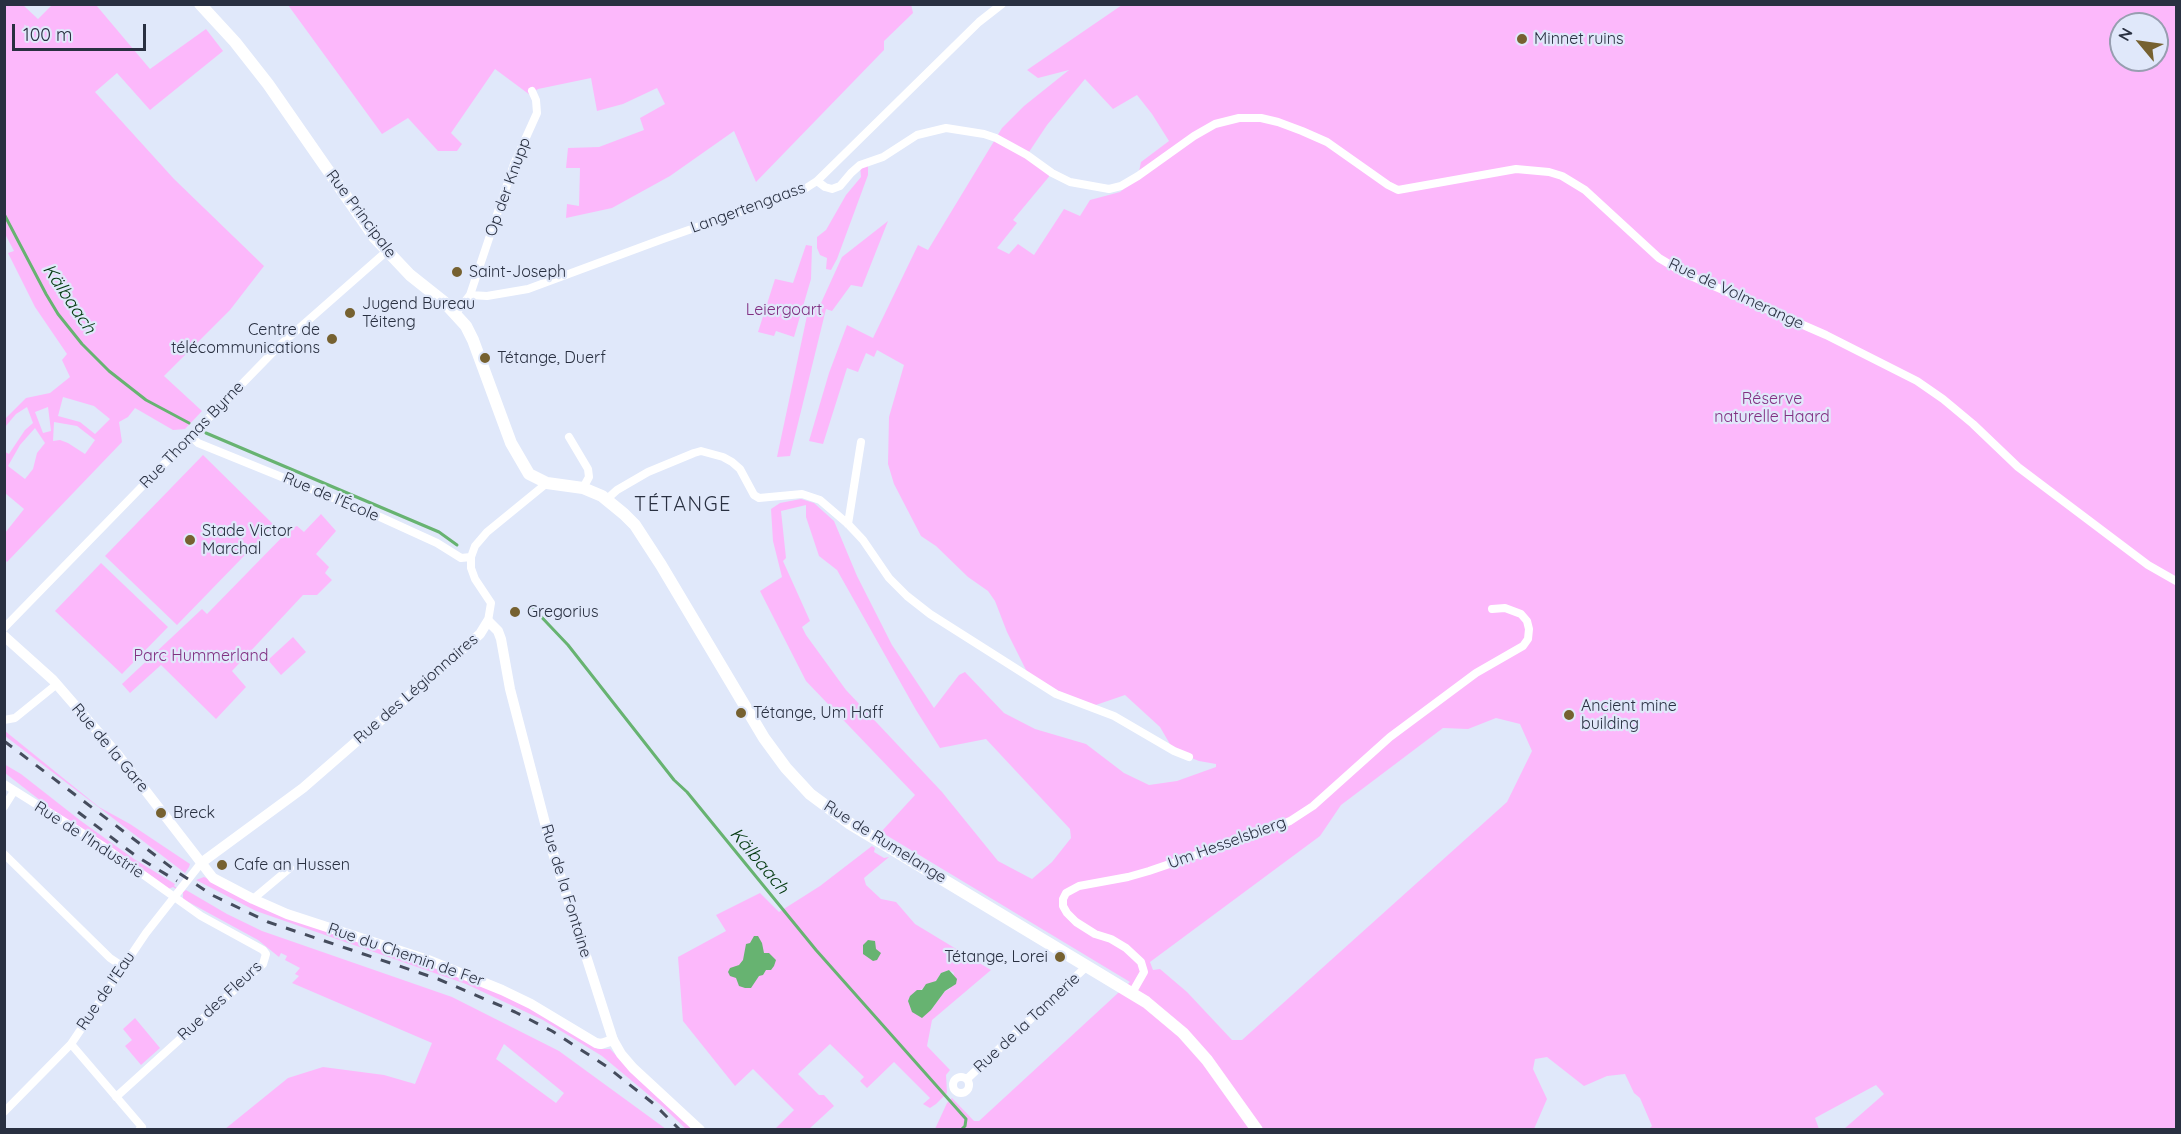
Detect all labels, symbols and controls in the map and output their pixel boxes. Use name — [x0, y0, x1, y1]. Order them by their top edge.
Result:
scale bar — [15, 12, 148, 50]
north arrow — [2109, 12, 2169, 72]
text: 100 m — [23, 23, 72, 46]
text: N — [2113, 24, 2137, 44]
place label: Minnet ruins — [1534, 29, 1623, 49]
marker: Minnet ruins — [1515, 32, 1529, 46]
street label: Op der Knupp — [481, 135, 535, 239]
street label: Rue Principale — [322, 166, 400, 262]
street label: Langertengaass — [688, 178, 808, 238]
street label: Rue de Volmerange — [1665, 254, 1807, 334]
water label: Kälbaach — [38, 260, 100, 338]
place label: Saint-Joseph — [469, 262, 566, 282]
marker: Saint-Joseph — [450, 265, 464, 279]
place label: Jugend Bureau Téiteng — [362, 294, 475, 332]
park label: Leiergoart — [746, 300, 822, 320]
marker: Jugend Bureau Téiteng — [343, 306, 357, 320]
place label: Centre de télécommunications — [171, 320, 320, 358]
marker: Centre de télécommunications — [325, 332, 339, 346]
place label: Tétange, Duerf — [497, 348, 606, 368]
marker: Tétange, Duerf — [478, 351, 492, 365]
street label: Rue Thomas Byrne — [136, 377, 248, 493]
park label: Réserve naturelle Haard — [1714, 389, 1830, 427]
street label: Rue de l'École — [280, 468, 382, 526]
district label: TÉTANGE — [634, 493, 732, 517]
place label: Stade Victor Marchal — [202, 521, 293, 559]
marker: Stade Victor Marchal — [183, 533, 197, 547]
place label: Gregorius — [527, 602, 598, 622]
marker: Gregorius — [508, 605, 522, 619]
street label: Rue des Légionnaires — [350, 630, 482, 748]
park label: Parc Hummerland — [134, 646, 268, 666]
place label: Ancient mine building — [1581, 696, 1677, 734]
street label: Rue de la Gare — [67, 700, 153, 796]
place label: Tétange, Um Haff — [753, 703, 883, 723]
marker: Tétange, Um Haff — [734, 706, 748, 720]
marker: Ancient mine building — [1562, 708, 1576, 722]
street label: Rue de l'Industrie — [31, 797, 147, 883]
street label: Rue de Rumelange — [820, 797, 950, 887]
place label: Breck — [173, 803, 215, 823]
marker: Breck — [154, 806, 168, 820]
street label: Um Hesselsbierg — [1165, 813, 1289, 873]
street label: Rue de la Fontaine — [537, 822, 595, 960]
water label: Kälbaach — [725, 824, 793, 898]
place label: Cafe an Hussen — [234, 855, 350, 875]
marker: Cafe an Hussen — [215, 858, 229, 872]
street label: Rue du Chemin de Fer — [325, 919, 487, 991]
place label: Tétange, Lorei — [944, 947, 1048, 967]
street label: Rue de l'Eau — [73, 948, 139, 1034]
marker: Tétange, Lorei — [1053, 950, 1067, 964]
street label: Rue des Fleurs — [174, 957, 266, 1045]
street label: Rue de la Tannerie — [970, 969, 1084, 1077]

